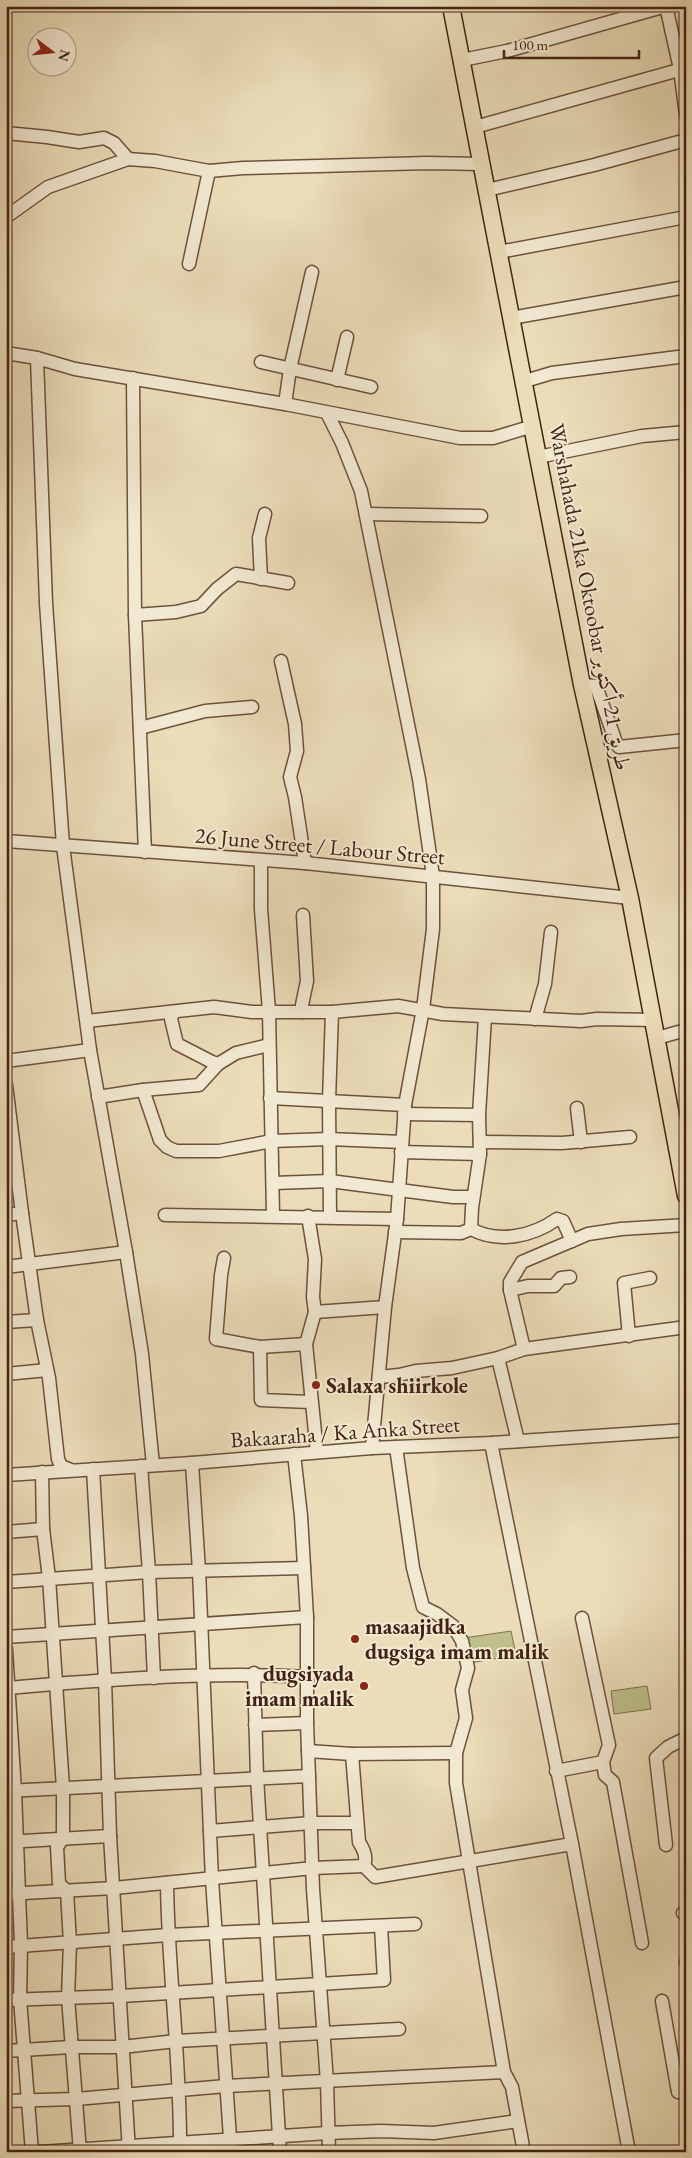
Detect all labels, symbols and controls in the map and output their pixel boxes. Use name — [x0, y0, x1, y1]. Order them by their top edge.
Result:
north arrow — [28, 28, 78, 78]
scale bar — [504, 28, 640, 60]
text: 100 m — [512, 35, 549, 54]
text: N — [54, 48, 75, 64]
street label: Warshahada 21ka Oktoobar طريق 21 أكتوبر — [542, 421, 639, 773]
street label: 26 June Street / Labour Street — [194, 821, 446, 871]
place label: Salaxa shiirkole — [326, 1371, 468, 1400]
marker: Salaxa shiirkole — [310, 1379, 322, 1391]
street label: Bakaaraha / Ka Anka Street — [229, 1409, 461, 1454]
place label: masaajidka dugsiga imam malik — [365, 1612, 550, 1666]
marker: masaajidka dugsiga imam malik — [349, 1633, 361, 1645]
place label: dugsiyada imam malik — [245, 1659, 355, 1713]
marker: dugsiyada imam malik — [358, 1680, 370, 1692]

